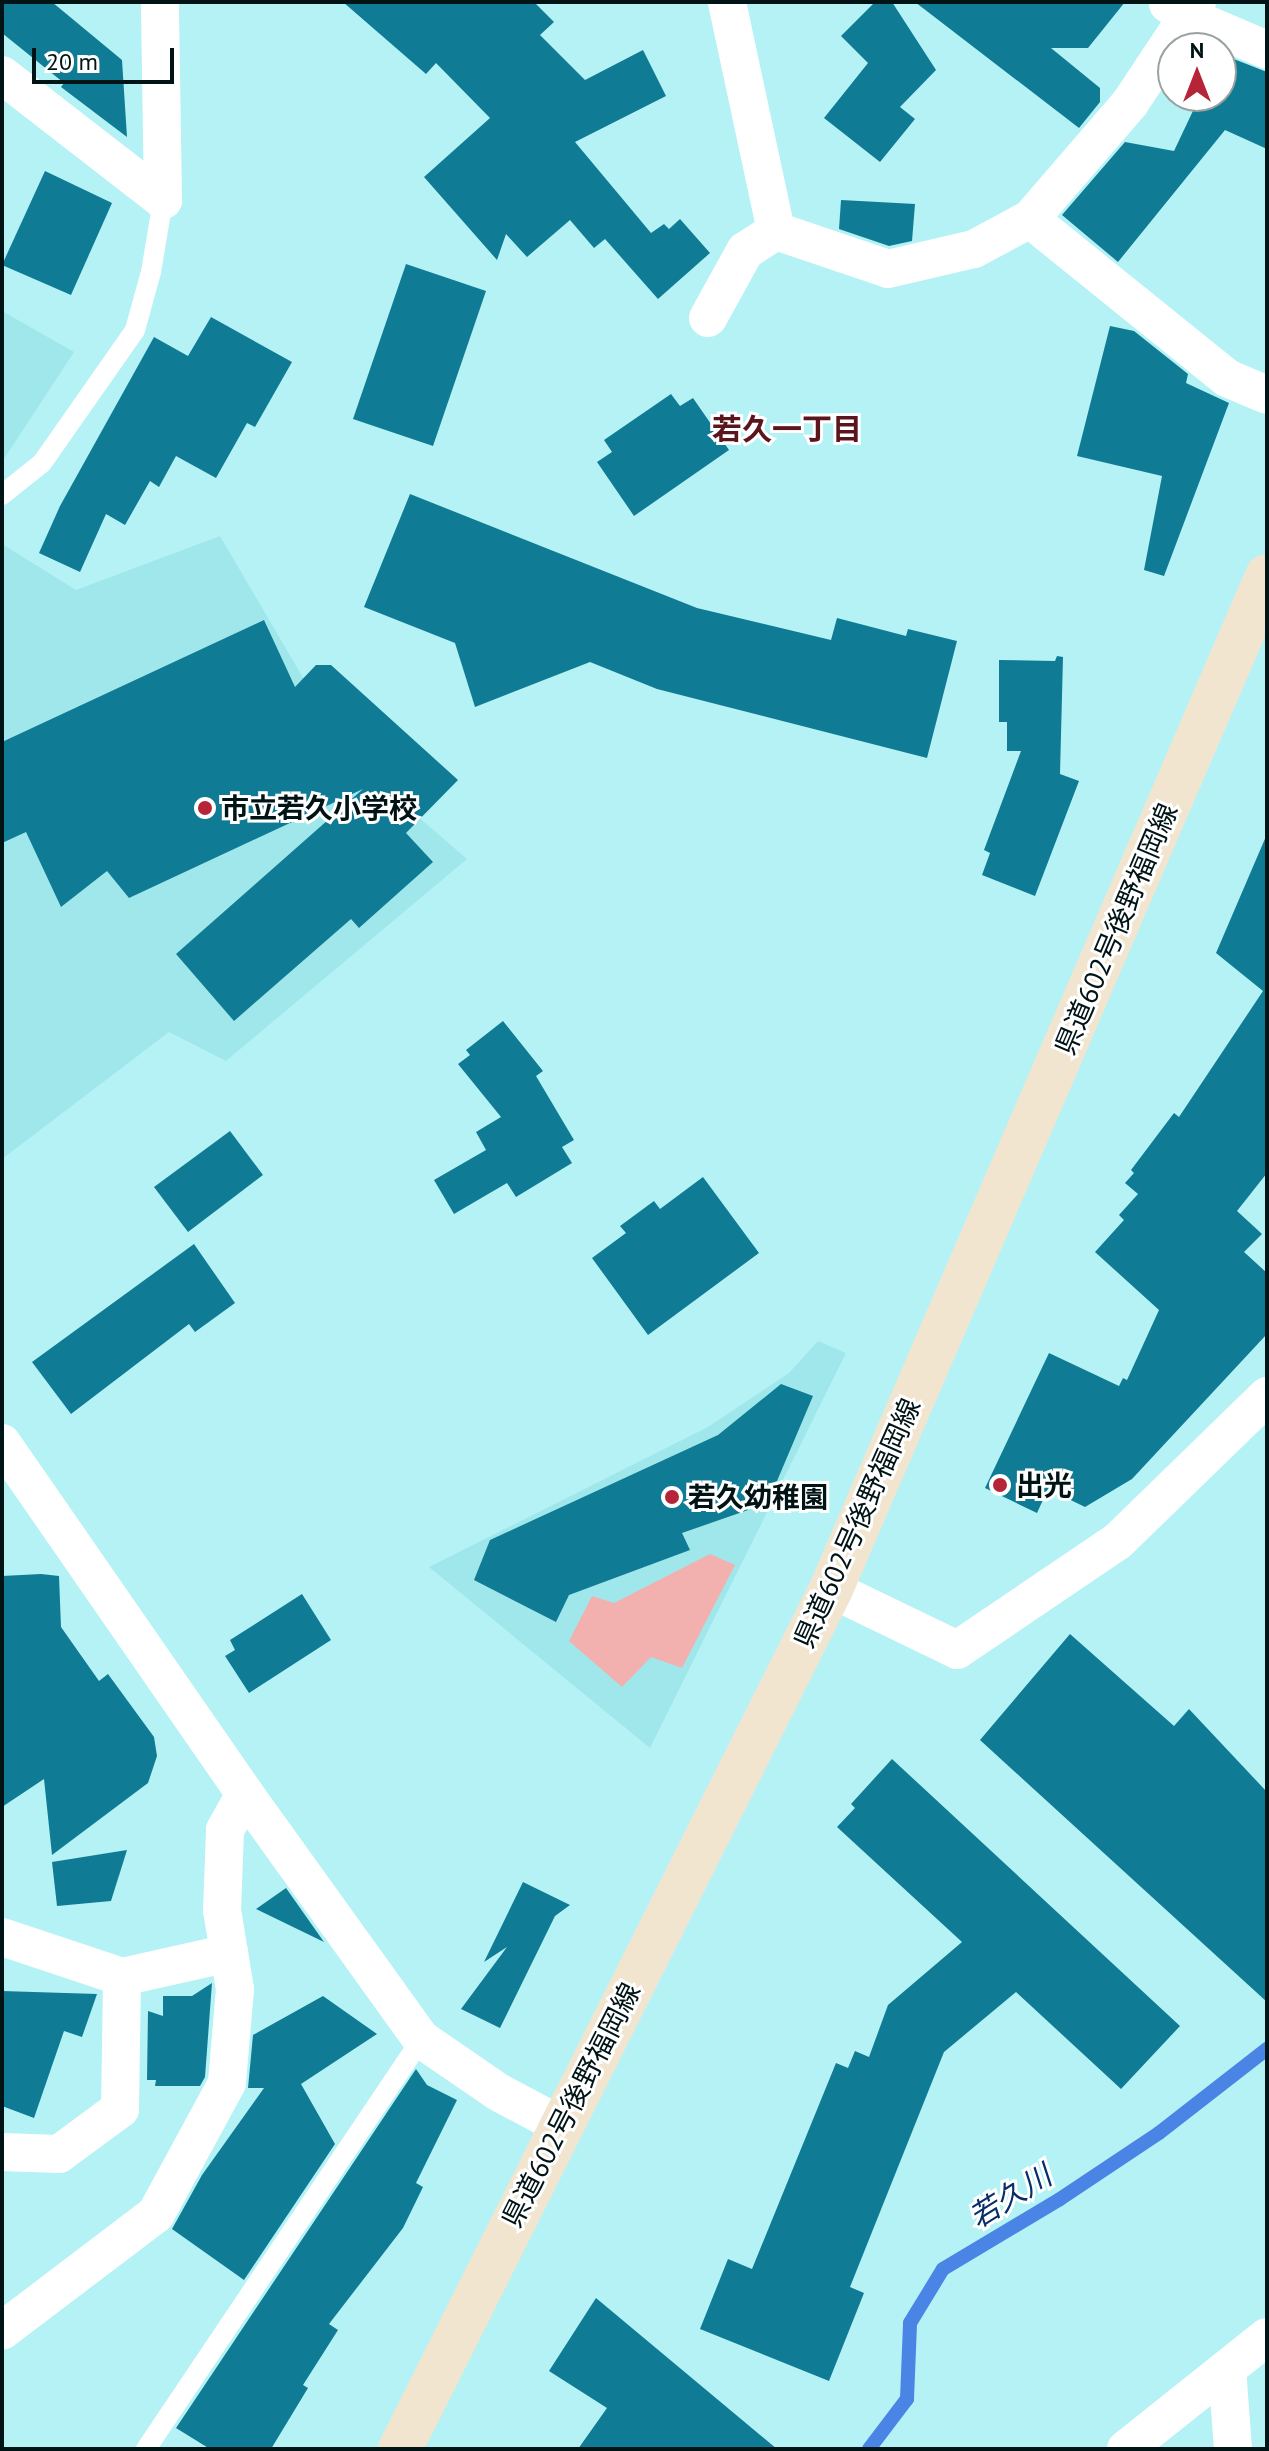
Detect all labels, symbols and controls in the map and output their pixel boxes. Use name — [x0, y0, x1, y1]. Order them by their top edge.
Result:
scale bar — [36, 32, 178, 82]
north arrow — [1157, 32, 1237, 112]
text: N — [1190, 36, 1204, 64]
text: 20 m — [46, 46, 98, 77]
district label: 若久一丁目 — [712, 411, 862, 447]
place label: 市立若久小学校 — [221, 791, 417, 825]
street label: 県道602号後野福岡線 — [1048, 798, 1184, 1060]
marker: 市立若久小学校 — [196, 799, 214, 817]
street label: 県道602号後野福岡線 — [787, 1393, 927, 1653]
place label: 出光 — [1016, 1468, 1072, 1502]
marker: 出光 — [991, 1476, 1009, 1494]
place label: 若久幼稚園 — [688, 1480, 828, 1514]
marker: 若久幼稚園 — [663, 1488, 681, 1506]
street label: 県道602号後野福岡線 — [495, 1977, 647, 2233]
water label: 若久川 — [962, 2157, 1058, 2235]

